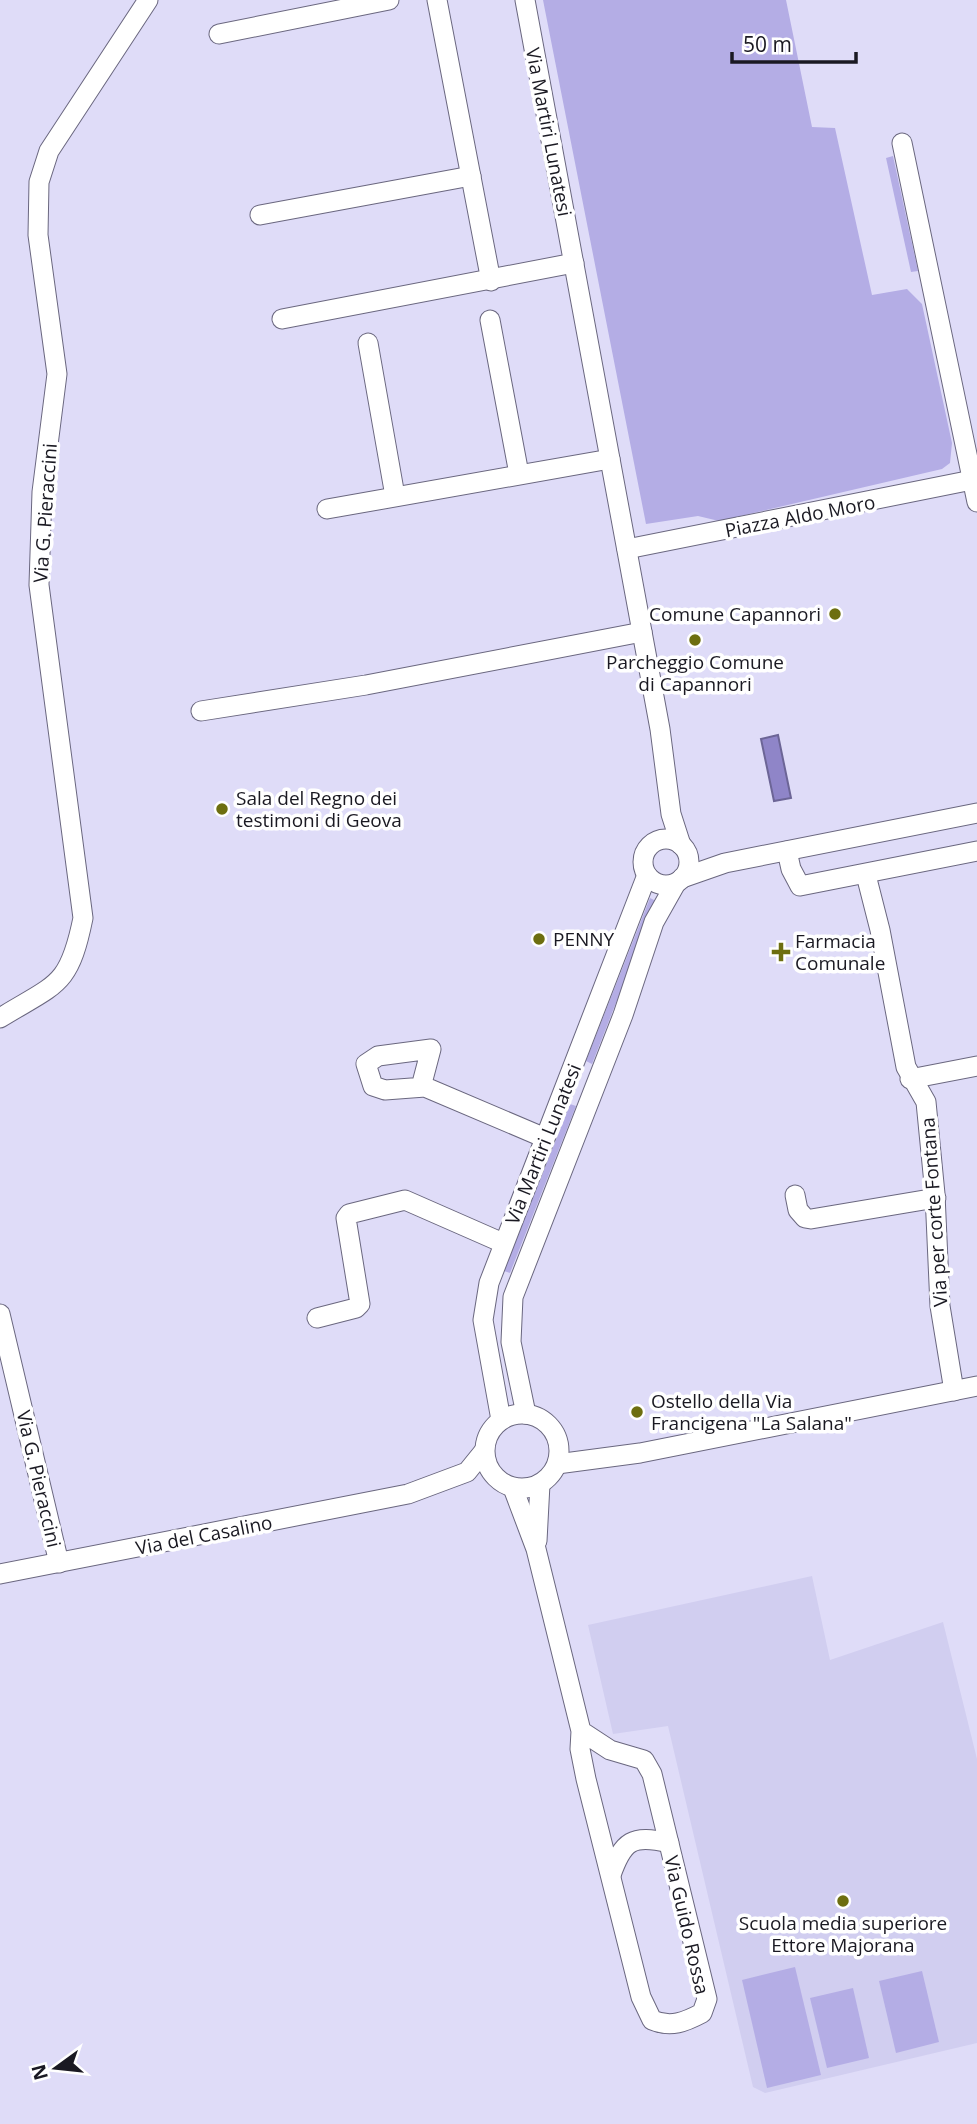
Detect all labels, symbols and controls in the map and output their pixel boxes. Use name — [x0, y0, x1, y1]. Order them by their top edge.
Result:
scale bar — [732, 21, 856, 65]
text: 50 m — [743, 30, 792, 58]
street label: Via Martiri Lunatesi — [520, 46, 578, 218]
street label: Via G. Pieraccini — [27, 442, 63, 584]
street label: Piazza Aldo Moro — [723, 489, 877, 543]
place label: Comune Capannori — [649, 601, 821, 627]
marker: Comune Capannori — [827, 606, 843, 622]
marker: Parcheggio Comune di Capannori — [687, 632, 703, 648]
place label: Parcheggio Comune di Capannori — [606, 649, 784, 697]
place label: Sala del Regno dei testimoni di Geova — [236, 785, 402, 833]
marker: Sala del Regno dei testimoni di Geova — [214, 801, 230, 817]
place label: PENNY — [553, 926, 615, 952]
place label: Farmacia Comunale — [795, 928, 885, 976]
marker: PENNY — [531, 931, 547, 947]
marker: Farmacia Comunale — [773, 944, 789, 960]
street label: Via Martiri Lunatesi — [499, 1060, 587, 1228]
street label: Via per corte Fontana — [914, 1116, 954, 1308]
place label: Ostello della Via Francigena "La Salana" — [651, 1388, 852, 1436]
marker: Ostello della Via Francigena "La Salana" — [629, 1404, 645, 1420]
street label: Via G. Pieraccini — [11, 1408, 67, 1550]
street label: Via del Casalino — [134, 1509, 274, 1561]
street label: Via Guido Rossa — [658, 1853, 716, 1997]
marker: Scuola media superiore Ettore Majorana — [835, 1893, 851, 1909]
place label: Scuola media superiore Ettore Majorana — [739, 1910, 947, 1958]
north arrow — [21, 2033, 91, 2103]
text: N — [25, 2062, 54, 2083]

